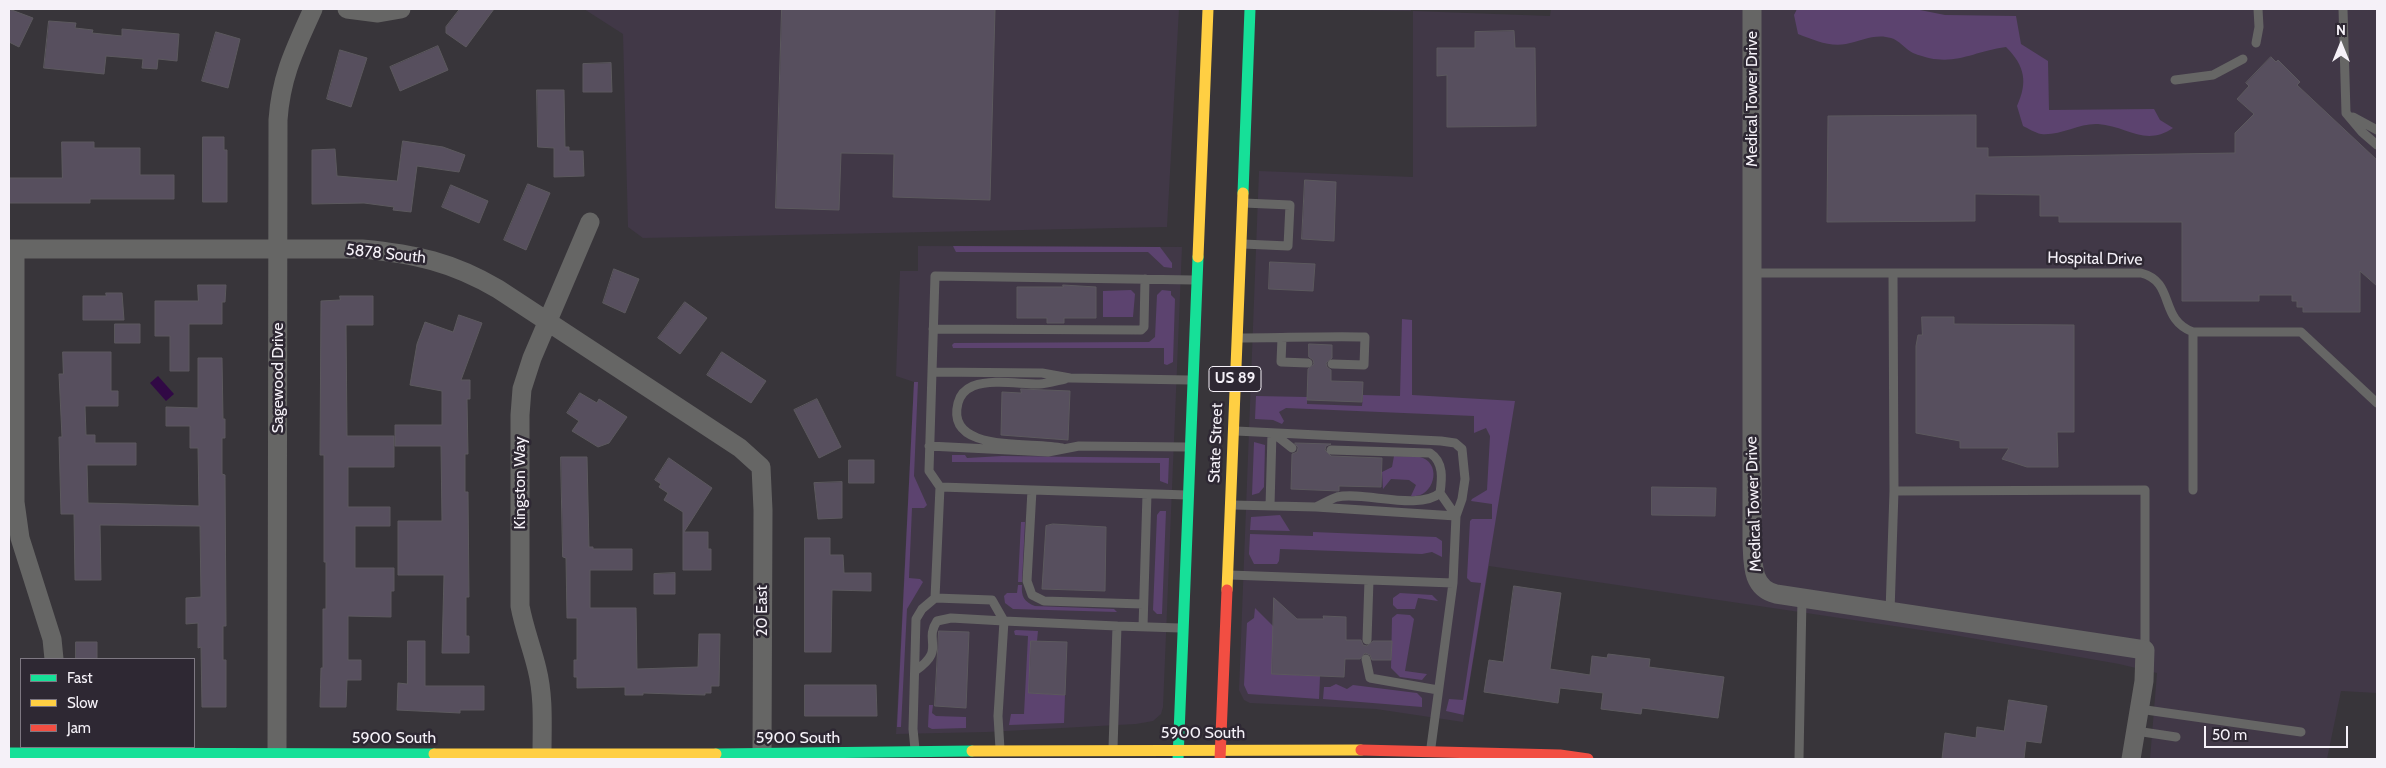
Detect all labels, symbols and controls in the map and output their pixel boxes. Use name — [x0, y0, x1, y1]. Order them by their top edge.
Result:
north arrow — [2316, 20, 2366, 70]
text: N — [2336, 21, 2346, 39]
street label: Medical Tower Drive — [1742, 31, 1762, 167]
street label: 5878 South — [345, 240, 427, 268]
street label: Hospital Drive — [2047, 249, 2143, 269]
street label: Sagewood Drive — [268, 323, 288, 433]
road number: US 89 — [1209, 366, 1261, 392]
street label: State Street — [1205, 403, 1227, 483]
street label: Medical Tower Drive — [1742, 436, 1766, 572]
street label: Kingston Way — [510, 437, 530, 529]
street label: 20 East — [752, 585, 772, 637]
legend — [20, 658, 195, 748]
text: Fast — [67, 669, 92, 687]
text: Slow — [67, 694, 98, 712]
scale bar — [2206, 716, 2350, 748]
text: Jam — [67, 719, 91, 737]
street label: 5900 South — [1161, 723, 1245, 743]
text: 50 m — [2212, 726, 2247, 744]
street label: 5900 South — [352, 728, 436, 748]
street label: 5900 South — [756, 728, 840, 748]

